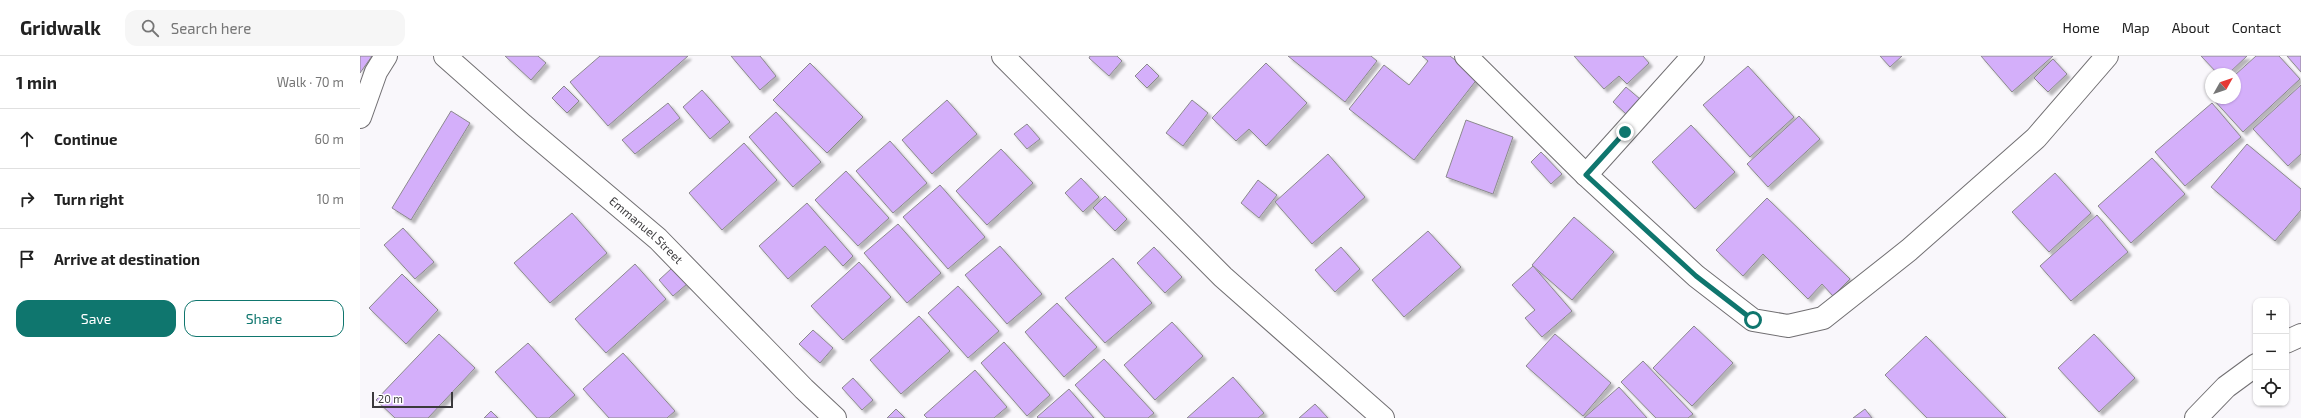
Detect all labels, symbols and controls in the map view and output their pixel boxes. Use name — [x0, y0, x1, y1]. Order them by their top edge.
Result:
search box — [125, 10, 405, 46]
text: Gridwalk — [20, 16, 101, 39]
icon: search — [139, 17, 161, 39]
text: Search here — [171, 19, 251, 37]
text: Home — [2063, 19, 2100, 36]
text: Map — [2122, 19, 2150, 36]
text: About — [2172, 19, 2210, 36]
text: Contact — [2232, 19, 2281, 36]
north arrow — [2205, 68, 2241, 104]
text: 1 min — [16, 72, 57, 92]
text: Walk · 70 m — [277, 74, 344, 90]
route end — [1616, 123, 1634, 141]
icon: ahead — [16, 128, 38, 150]
text: Continue — [54, 130, 117, 148]
text: 60 m — [314, 131, 344, 147]
icon: right — [16, 188, 38, 210]
text: Turn right — [54, 190, 124, 208]
text: 10 m — [317, 191, 344, 207]
street label: Emmanuel Street — [607, 193, 686, 267]
icon: arrive — [16, 248, 38, 270]
text: Arrive at destination — [54, 250, 200, 268]
map controls — [2253, 298, 2289, 406]
button: + — [2253, 298, 2289, 334]
button: Save — [16, 300, 176, 337]
button: Share — [184, 300, 344, 337]
route start — [1744, 311, 1762, 329]
button: − — [2253, 334, 2289, 370]
button: locate — [2253, 370, 2289, 406]
scale bar — [372, 390, 453, 409]
text: 20 m — [378, 392, 403, 405]

